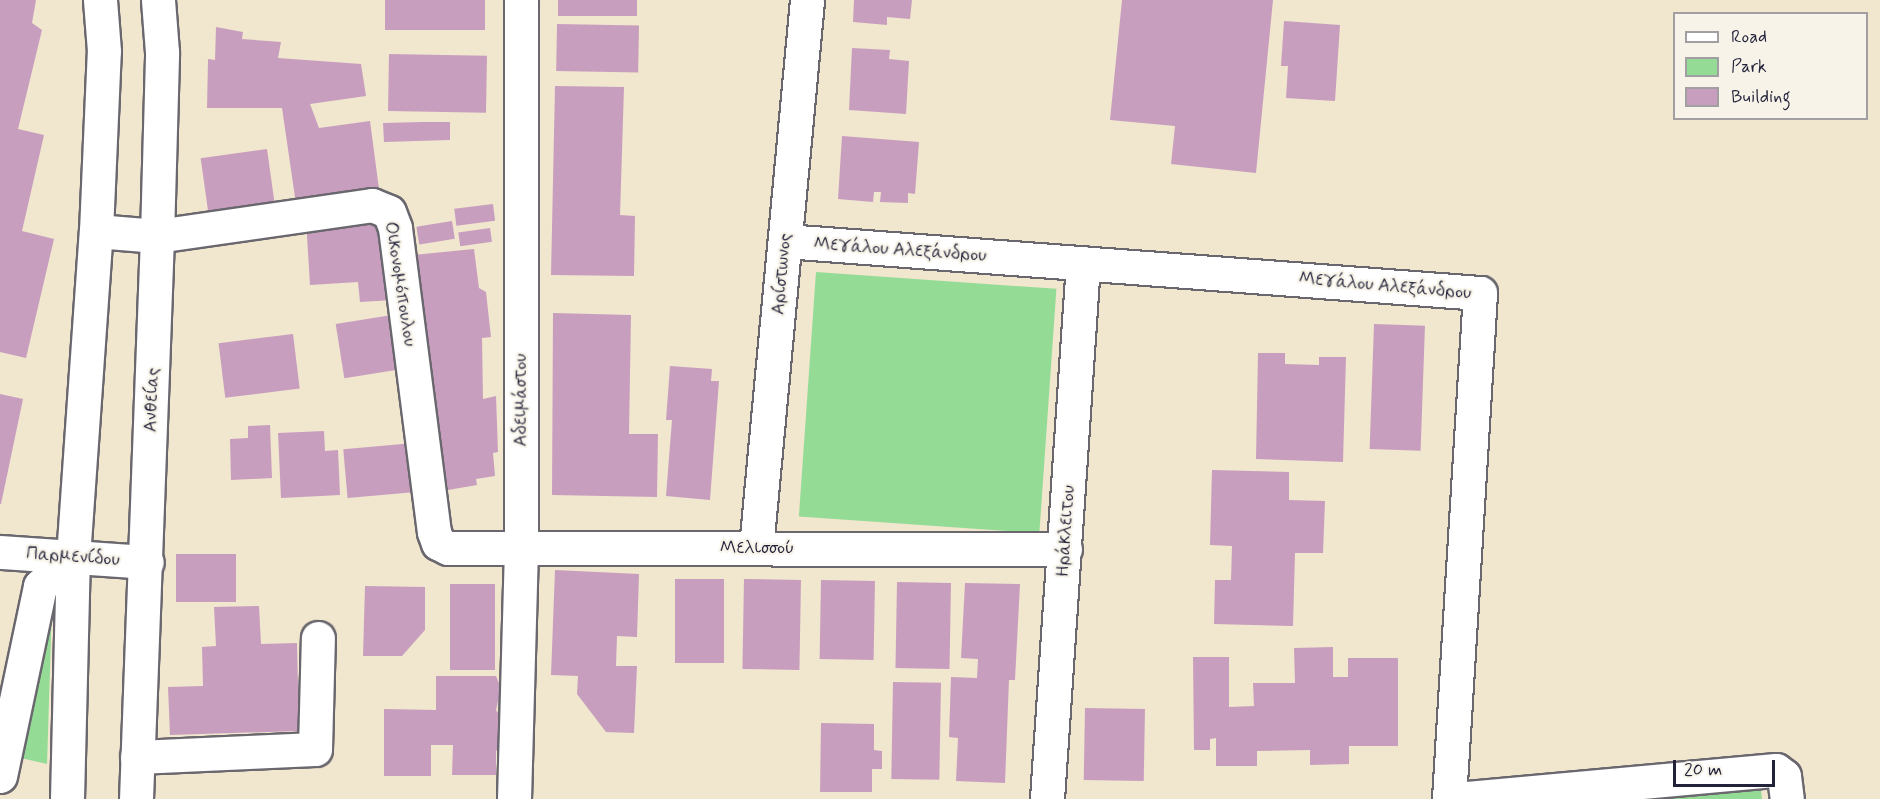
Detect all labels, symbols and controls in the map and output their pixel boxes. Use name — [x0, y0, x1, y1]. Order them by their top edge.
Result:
legend — [1673, 12, 1868, 120]
text: Road — [1731, 25, 1767, 49]
text: Park — [1731, 55, 1767, 79]
text: Building — [1731, 85, 1791, 109]
street label: Οικονομόπουλου — [379, 220, 421, 348]
street label: Αρίστωνος — [768, 232, 796, 316]
street label: Μεγάλου Αλεξάνδρου — [813, 233, 987, 267]
street label: Μεγάλου Αλεξάνδρου — [1298, 268, 1472, 304]
street label: Αδειμάστου — [510, 354, 532, 446]
street label: Ανθείας — [140, 368, 164, 432]
street label: Ηράκλειτου — [1052, 484, 1080, 578]
street label: Μελισσού — [720, 537, 794, 559]
street label: Παρμενίδου — [26, 543, 120, 571]
scale bar — [1676, 748, 1778, 786]
text: 20 m — [1684, 758, 1722, 782]

